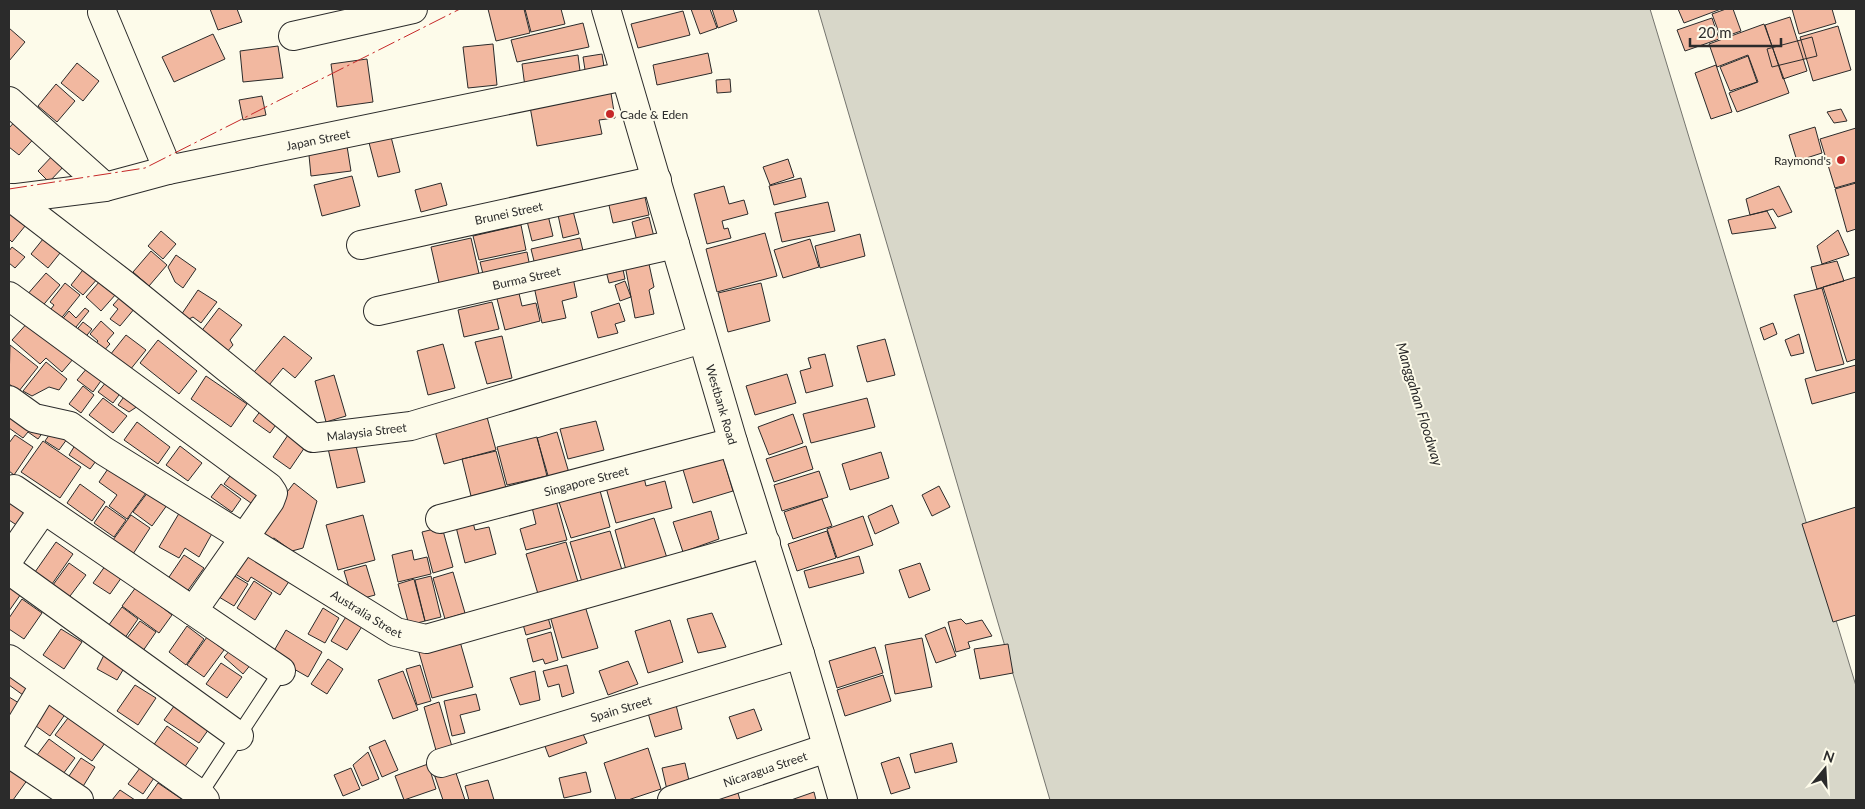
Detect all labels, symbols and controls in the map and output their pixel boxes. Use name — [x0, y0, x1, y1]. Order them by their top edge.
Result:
scale bar — [1690, 15, 1781, 47]
text: 20 m — [1698, 23, 1732, 41]
place label: Cade & Eden — [620, 107, 688, 122]
marker: Cade & Eden — [604, 108, 616, 120]
street label: Japan Street — [285, 125, 352, 153]
place label: Raymond's — [1774, 153, 1831, 168]
marker: Raymond's — [1835, 154, 1847, 166]
street label: Brunei Street — [473, 198, 545, 227]
street label: Burma Street — [491, 262, 562, 292]
water label: Manggahan Floodway — [1393, 340, 1447, 468]
street label: Westbank Road — [703, 362, 741, 446]
street label: Malaysia Street — [326, 419, 408, 444]
street label: Singapore Street — [542, 462, 631, 499]
street label: Australia Street — [328, 586, 404, 641]
street label: Spain Street — [588, 692, 654, 725]
north arrow — [1800, 744, 1850, 794]
text: N — [1821, 746, 1837, 766]
street label: Nicaragua Street — [721, 748, 809, 790]

